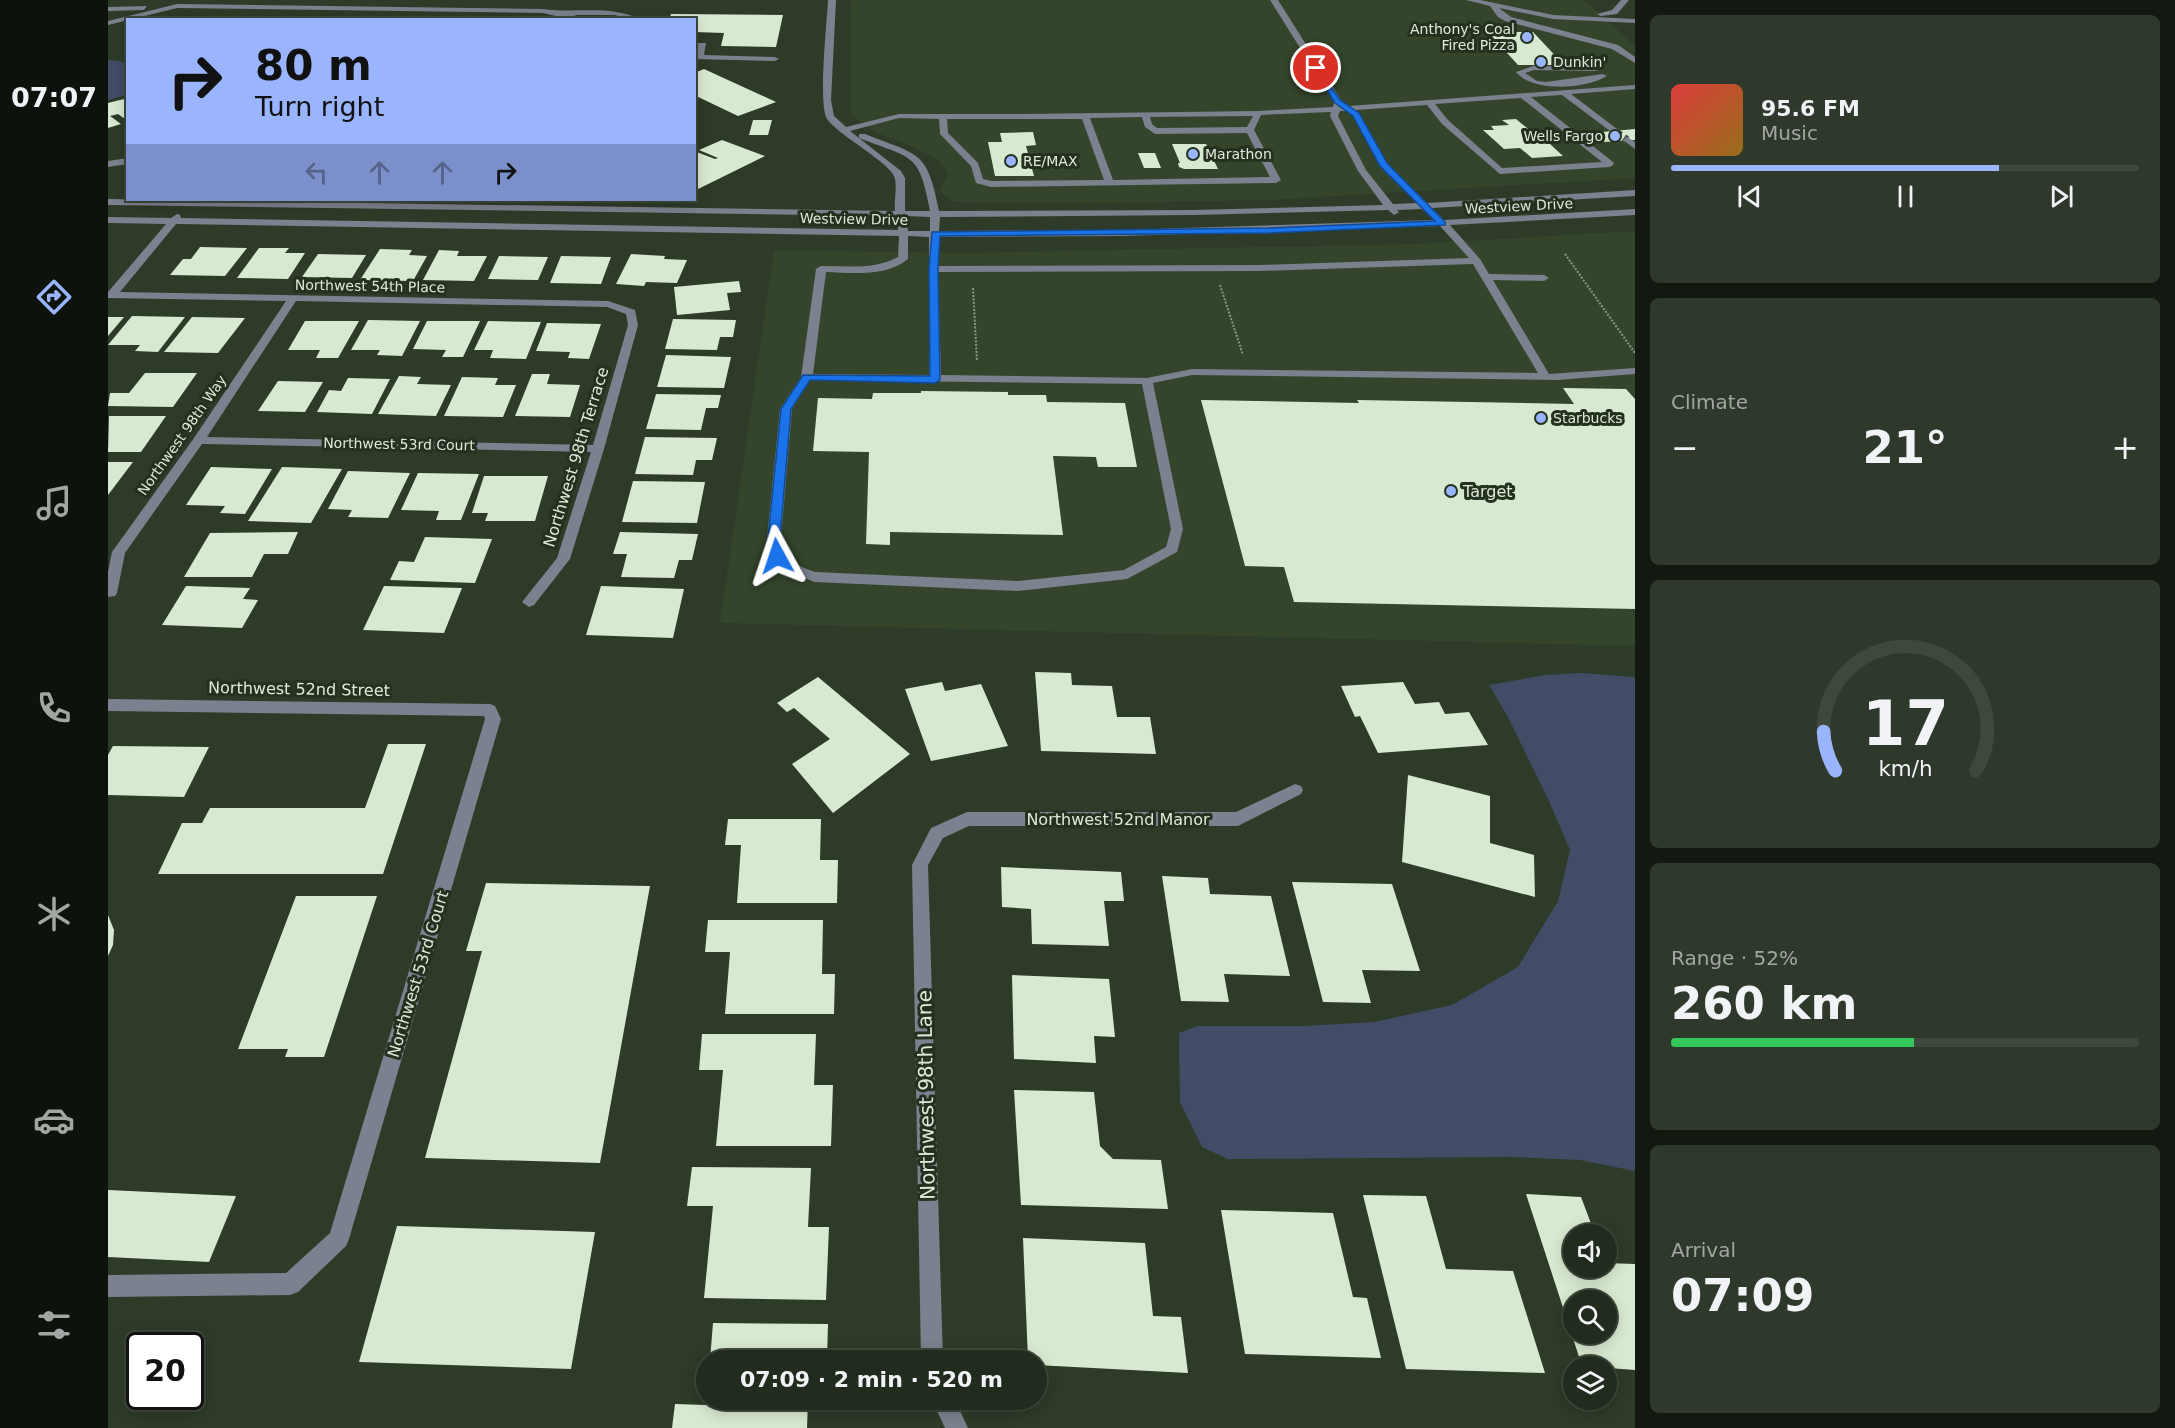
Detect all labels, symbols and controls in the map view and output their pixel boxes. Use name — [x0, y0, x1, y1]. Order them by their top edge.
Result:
place label: Anthony's Coal Fired Pizza — [1410, 21, 1515, 53]
marker: Anthony's Coal Fired Pizza — [1520, 30, 1534, 44]
text: 80 m — [255, 41, 372, 90]
icon: right — [156, 42, 234, 120]
pin — [1290, 42, 1341, 93]
icon: arrive — [1299, 51, 1332, 84]
place label: Dunkin' — [1553, 54, 1606, 70]
marker: Dunkin' — [1534, 55, 1548, 69]
text: 07:07 — [11, 82, 97, 113]
text: Turn right — [255, 91, 384, 122]
text: 95.6 FM — [1761, 96, 1860, 121]
text: Music — [1761, 121, 1818, 145]
place label: Wells Fargo — [1524, 128, 1603, 144]
marker: Wells Fargo — [1608, 129, 1622, 143]
place label: Marathon — [1205, 146, 1272, 162]
marker: Marathon — [1186, 147, 1200, 161]
place label: RE/MAX — [1023, 153, 1078, 169]
marker: RE/MAX — [1004, 154, 1018, 168]
icon: left — [300, 156, 333, 189]
icon: ahead — [363, 156, 396, 189]
icon: ahead — [426, 156, 459, 189]
icon: right — [489, 156, 522, 189]
icon: previous — [1733, 180, 1766, 213]
icon: pause — [1889, 180, 1922, 213]
icon: next — [2045, 180, 2078, 213]
street label: Westview Drive — [1464, 195, 1574, 217]
street label: Westview Drive — [800, 210, 908, 228]
icon: directions — [33, 276, 75, 318]
street label: Northwest 54th Place — [295, 277, 445, 295]
street label: Northwest 98th Terrace — [540, 365, 612, 549]
street label: Northwest 98th Way — [134, 372, 230, 498]
text: Climate — [1671, 390, 1748, 414]
place label: Starbucks — [1553, 410, 1623, 426]
marker: Starbucks — [1534, 411, 1548, 425]
text: 21° — [1862, 421, 1948, 474]
text: − — [1671, 428, 1699, 467]
text: + — [2111, 428, 2139, 467]
street label: Northwest 53rd Court — [323, 435, 475, 453]
icon: music — [33, 482, 75, 524]
place label: Target — [1462, 482, 1513, 501]
marker: Target — [1444, 484, 1458, 498]
position arrow — [745, 524, 809, 588]
street label: Northwest 52nd Street — [208, 678, 390, 700]
icon: phone — [33, 687, 75, 729]
text: 17 — [1862, 687, 1948, 760]
text: km/h — [1878, 756, 1932, 781]
street label: Northwest 52nd Manor — [1026, 810, 1210, 829]
street label: Northwest 53rd Court — [384, 888, 452, 1060]
icon: climate — [33, 893, 75, 935]
text: Range · 52% — [1671, 946, 1798, 970]
text: 260 km — [1671, 977, 1857, 1030]
street label: Northwest 98th Lane — [912, 990, 940, 1200]
icon: car — [33, 1099, 75, 1141]
map controls — [1563, 1224, 1617, 1410]
button: sound — [1563, 1224, 1617, 1278]
text: Arrival — [1671, 1238, 1736, 1262]
text: 07:09 — [1671, 1269, 1814, 1322]
button: search — [1563, 1290, 1617, 1344]
icon: filters — [33, 1304, 75, 1346]
speed limit sign: 20 — [126, 1332, 204, 1410]
button: layers — [1563, 1356, 1617, 1410]
text: 07:09 · 2 min · 520 m — [740, 1367, 1003, 1392]

